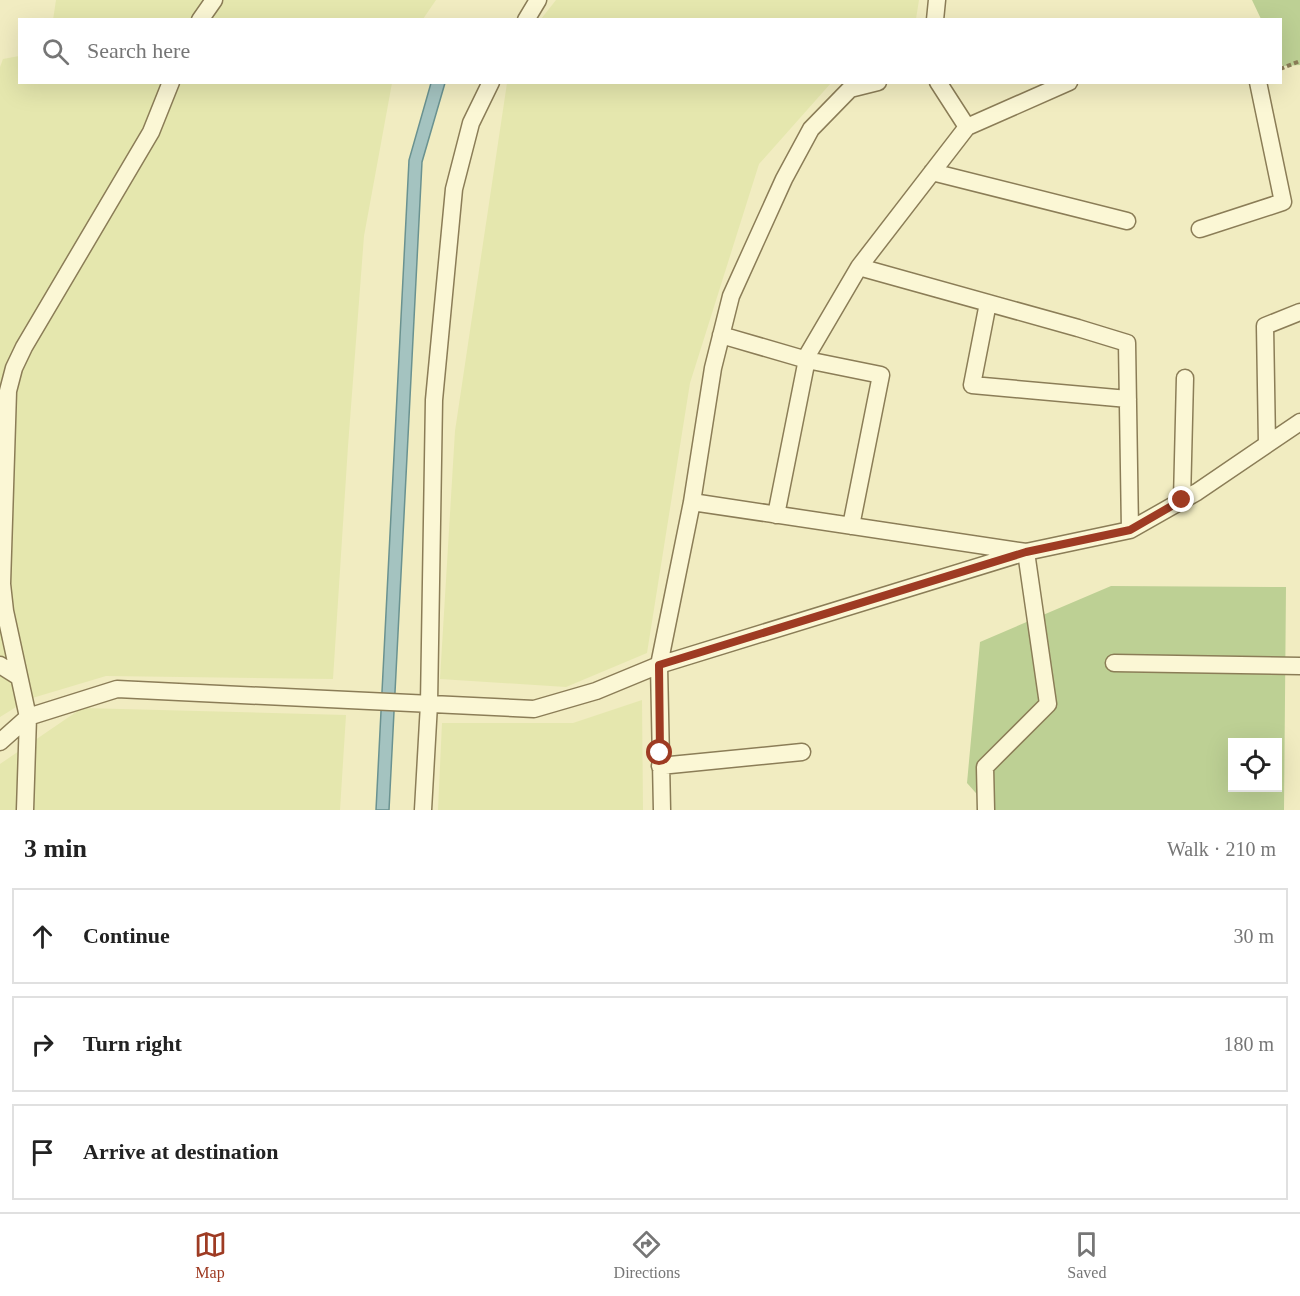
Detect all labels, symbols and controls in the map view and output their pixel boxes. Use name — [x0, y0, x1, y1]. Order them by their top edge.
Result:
search box — [18, 18, 1282, 84]
icon: search — [39, 35, 72, 68]
text: Search here — [87, 38, 190, 63]
route end — [1168, 486, 1194, 512]
map controls — [1228, 738, 1282, 792]
button: locate — [1228, 738, 1282, 792]
route start — [646, 739, 672, 765]
text: 3 min — [24, 834, 87, 863]
text: Walk · 210 m — [1167, 838, 1276, 860]
icon: ahead — [26, 920, 59, 953]
text: Continue — [83, 923, 170, 948]
text: 30 m — [1233, 925, 1274, 947]
icon: right — [26, 1028, 59, 1061]
text: Turn right — [83, 1031, 182, 1056]
text: 180 m — [1223, 1033, 1274, 1055]
icon: arrive — [26, 1136, 59, 1169]
text: Arrive at destination — [83, 1139, 279, 1164]
tab: Map — [194, 1228, 227, 1282]
tab: Directions — [614, 1228, 680, 1282]
tab: Saved — [1067, 1228, 1106, 1282]

